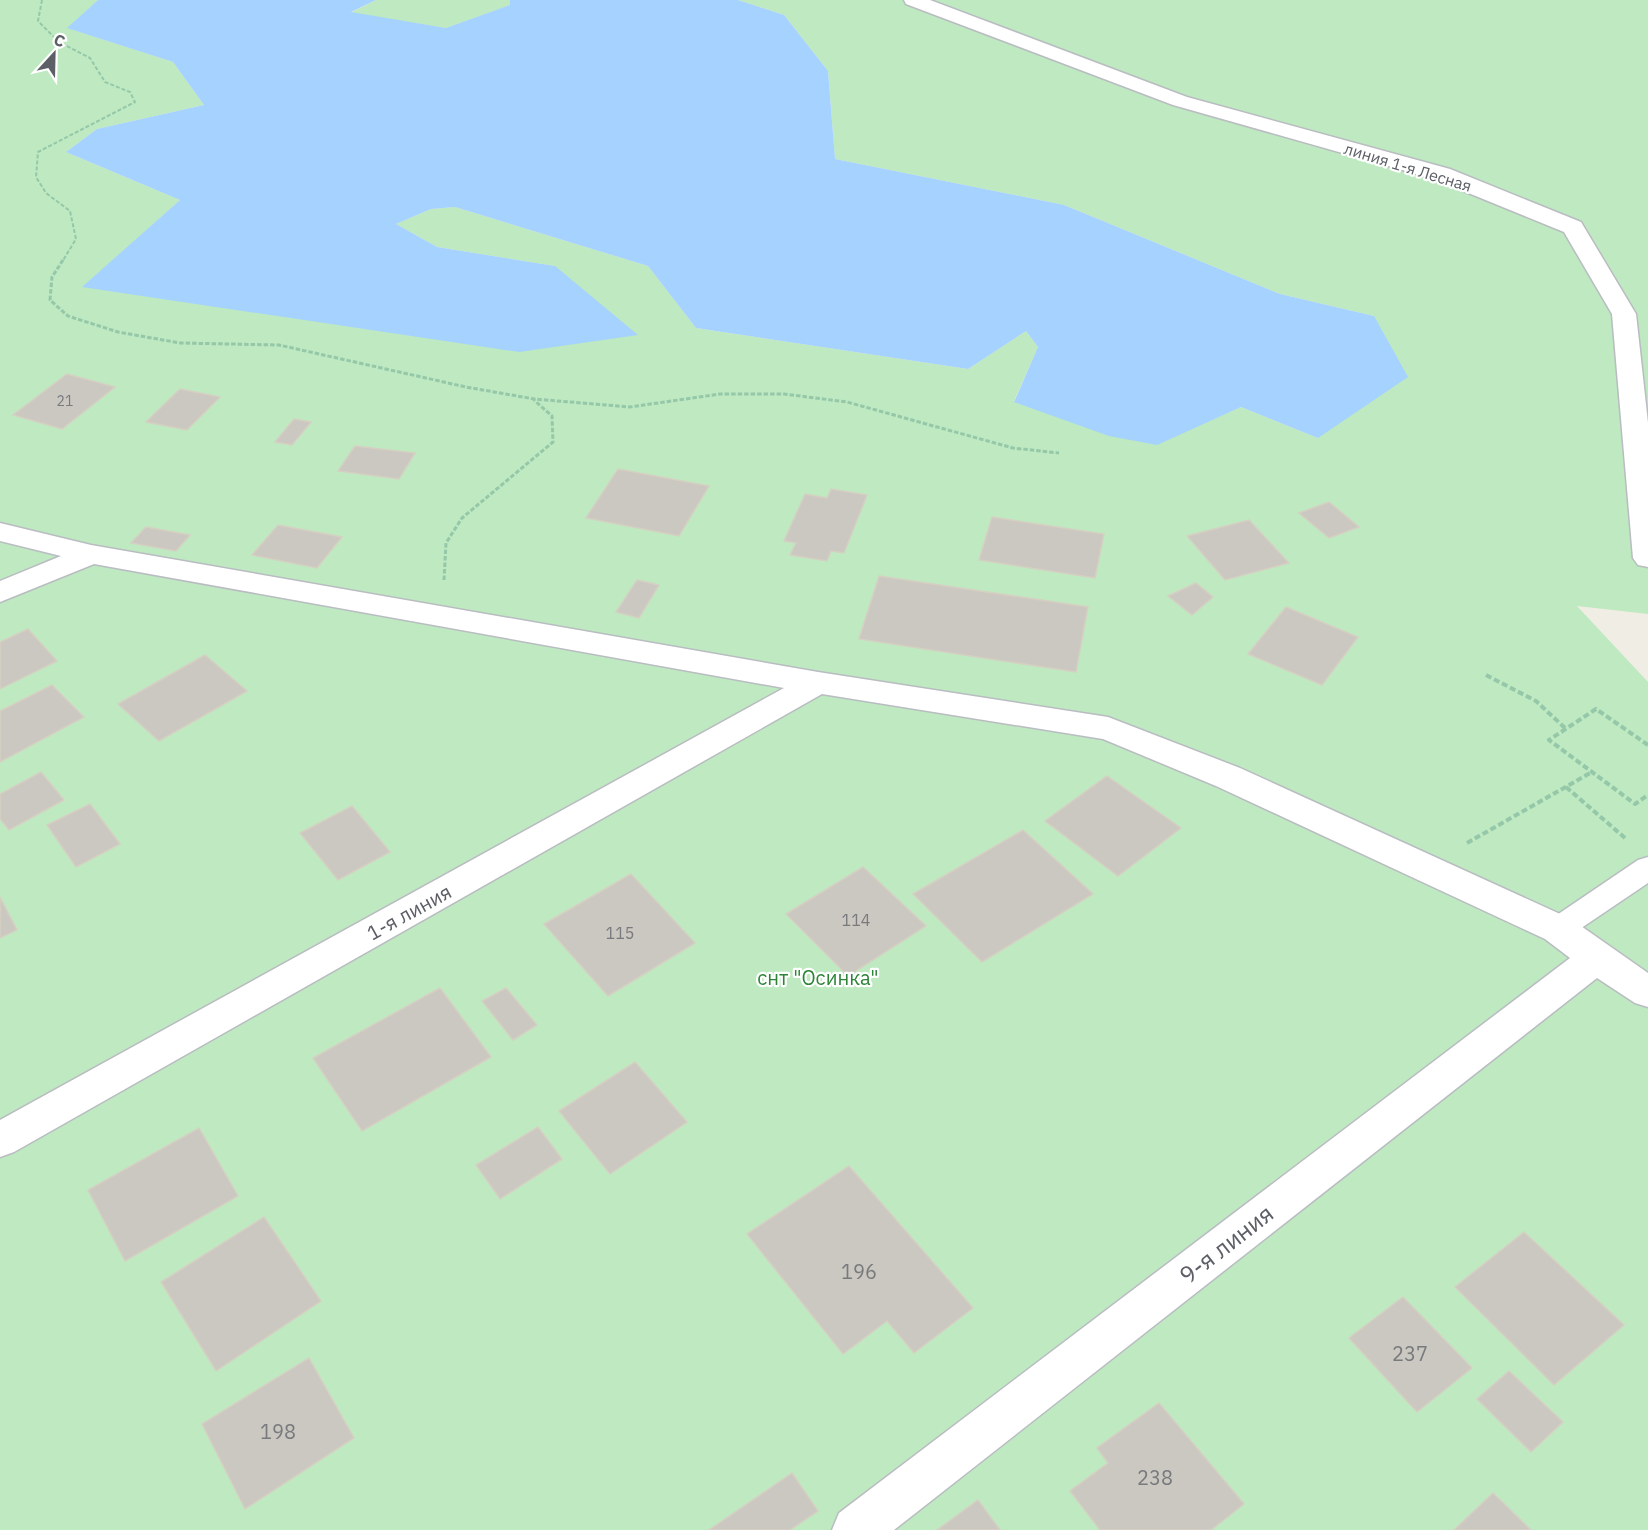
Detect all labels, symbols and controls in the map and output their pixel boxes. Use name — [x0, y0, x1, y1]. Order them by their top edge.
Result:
north arrow — [24, 24, 84, 84]
text: С — [51, 29, 68, 51]
street label: линия 1-я Лесная — [1342, 138, 1474, 196]
house number: 21 — [57, 392, 73, 410]
street label: 1-я линия — [362, 878, 456, 946]
house number: 114 — [842, 910, 870, 930]
house number: 115 — [606, 923, 634, 943]
park label: снт "Осинка" — [757, 964, 879, 991]
street label: 9-я линия — [1172, 1197, 1280, 1291]
house number: 196 — [841, 1258, 877, 1285]
house number: 237 — [1392, 1340, 1428, 1367]
house number: 198 — [260, 1418, 296, 1445]
house number: 238 — [1137, 1464, 1173, 1491]

